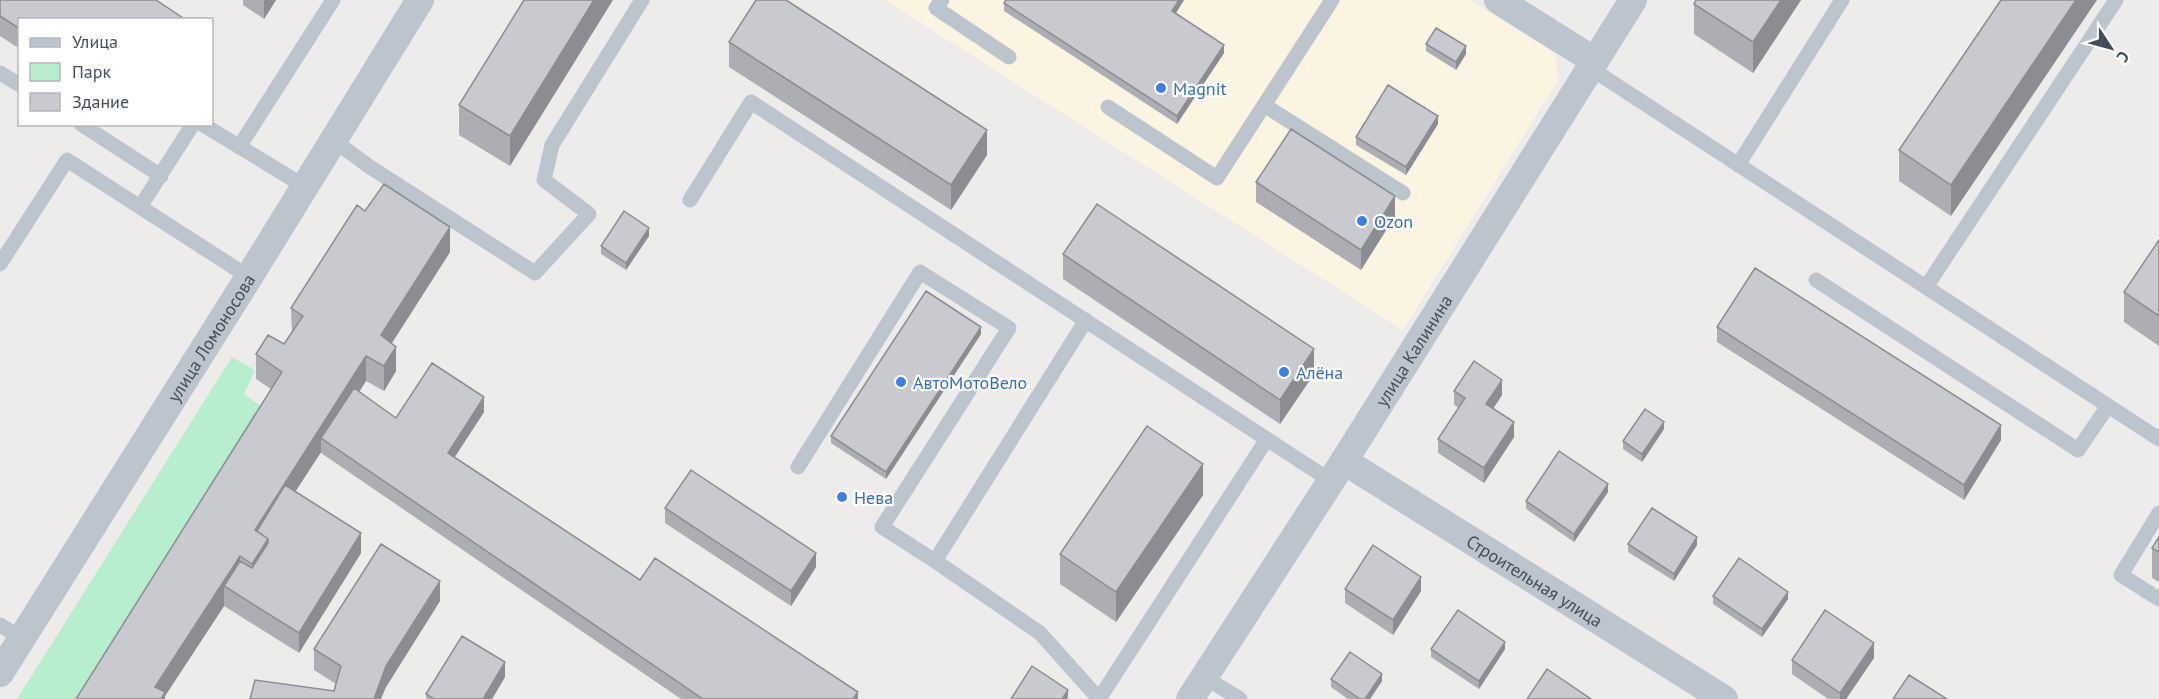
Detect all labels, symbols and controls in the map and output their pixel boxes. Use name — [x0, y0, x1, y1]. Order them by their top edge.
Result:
legend — [18, 18, 213, 126]
north arrow — [2081, 18, 2141, 78]
text: Улица — [72, 30, 118, 53]
text: С — [2112, 47, 2134, 66]
text: Парк — [72, 60, 112, 83]
place label: Magnit — [1173, 77, 1227, 100]
marker: Magnit — [1154, 81, 1168, 95]
text: Здание — [72, 90, 129, 113]
place label: Ozon — [1374, 210, 1413, 233]
marker: Ozon — [1355, 214, 1369, 228]
street label: улица Ломоносова — [162, 269, 260, 406]
street label: улица Калинина — [1370, 290, 1457, 411]
place label: Алёна — [1296, 361, 1343, 384]
marker: Алёна — [1277, 365, 1291, 379]
place label: АвтоМотоВело — [913, 371, 1027, 394]
marker: АвтоМотоВело — [894, 375, 908, 389]
place label: Нева — [854, 486, 893, 509]
marker: Нева — [835, 490, 849, 504]
street label: Строительная улица — [1462, 529, 1607, 632]

